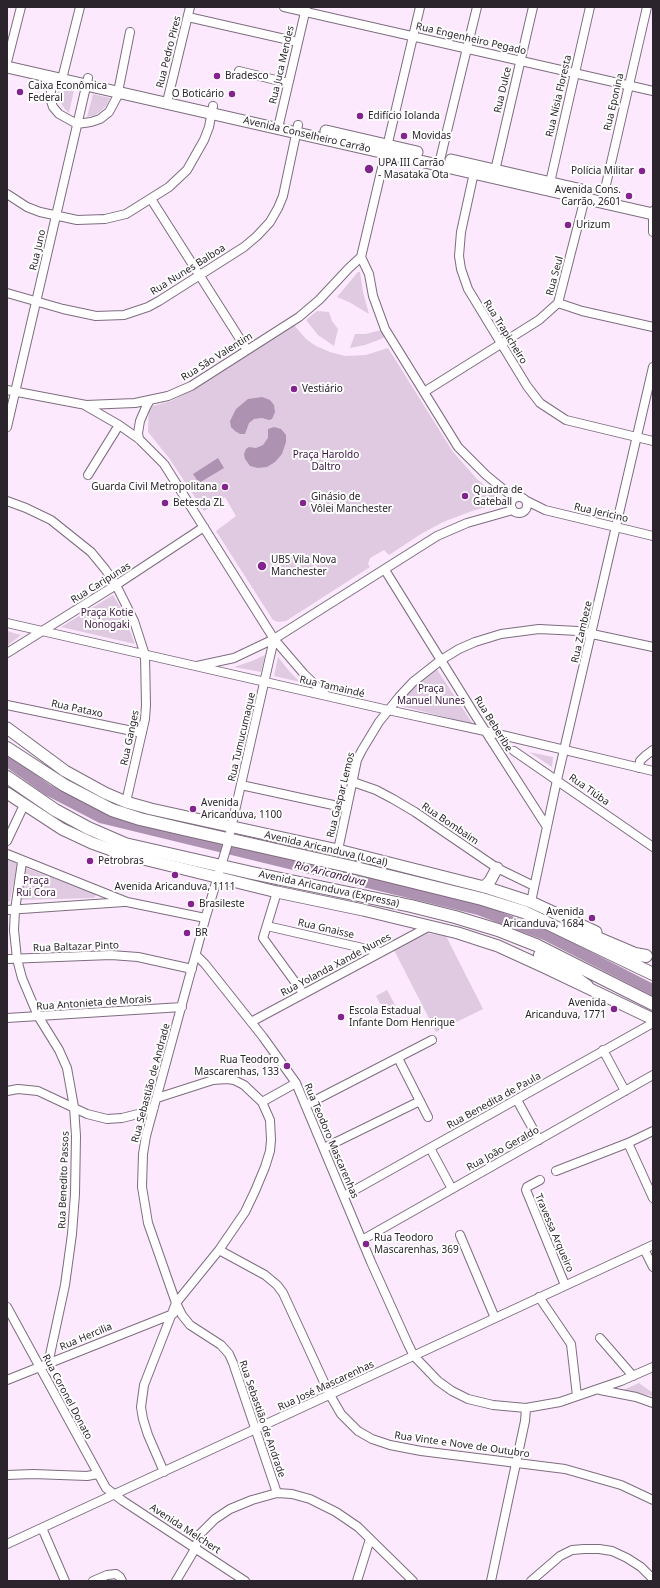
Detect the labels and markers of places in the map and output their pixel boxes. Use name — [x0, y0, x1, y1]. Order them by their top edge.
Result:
place label: Bradesco — [225, 70, 268, 82]
marker: Bradesco — [212, 71, 222, 81]
place label: Caixa Econômica Federal — [28, 80, 107, 104]
marker: Caixa Econômica Federal — [15, 87, 25, 97]
place label: O Boticário — [172, 88, 224, 100]
marker: O Boticário — [227, 89, 237, 99]
place label: Edifício Iolanda — [368, 110, 440, 122]
marker: Edifício Iolanda — [355, 111, 365, 121]
place label: Movidas — [412, 130, 451, 142]
marker: Movidas — [399, 131, 409, 141]
place label: UPA III Carrão - Masataka Ota — [378, 157, 449, 180]
marker: UPA III Carrão - Masataka Ota — [363, 163, 375, 175]
place label: Polícia Militar — [571, 165, 634, 177]
marker: Polícia Militar — [637, 166, 647, 176]
place label: Avenida Cons. Carrão, 2601 — [555, 184, 621, 208]
marker: Avenida Cons. Carrão, 2601 — [624, 191, 634, 201]
place label: Urizum — [576, 219, 610, 231]
marker: Urizum — [563, 220, 573, 230]
place label: Vestiário — [302, 383, 343, 395]
marker: Vestiário — [289, 384, 299, 394]
place label: Guarda Civil Metropolitana — [91, 481, 217, 493]
marker: Guarda Civil Metropolitana — [220, 482, 230, 492]
place label: Quadra de Gateball — [473, 484, 523, 508]
place label: Ginásio de Vôlei Manchester — [311, 491, 392, 514]
marker: Quadra de Gateball — [460, 491, 470, 501]
place label: Betesda ZL — [173, 497, 224, 509]
marker: Betesda ZL — [160, 498, 170, 508]
marker: Ginásio de Vôlei Manchester — [298, 498, 308, 508]
place label: UBS Vila Nova Manchester — [271, 554, 336, 578]
marker: UBS Vila Nova Manchester — [256, 560, 268, 572]
place label: Avenida Aricanduva, 1100 — [201, 797, 282, 820]
marker: Avenida Aricanduva, 1100 — [188, 804, 198, 814]
place label: Petrobras — [98, 855, 144, 867]
marker: Petrobras — [85, 856, 95, 866]
marker: Avenida Aricanduva, 1111 — [170, 870, 180, 880]
place label: Avenida Aricanduva, 1111 — [114, 881, 236, 893]
place label: Brasileste — [199, 898, 245, 910]
marker: Brasileste — [186, 899, 196, 909]
place label: Avenida Aricanduva, 1684 — [503, 906, 584, 930]
marker: Avenida Aricanduva, 1684 — [587, 913, 597, 923]
place label: BR — [195, 927, 208, 939]
marker: BR — [182, 928, 192, 938]
place label: Avenida Aricanduva, 1771 — [525, 997, 606, 1020]
marker: Avenida Aricanduva, 1771 — [609, 1004, 619, 1014]
place label: Escola Estadual Infante Dom Henrique — [349, 1005, 455, 1028]
marker: Escola Estadual Infante Dom Henrique — [336, 1012, 346, 1022]
place label: Rua Teodoro Mascarenhas, 133 — [194, 1054, 279, 1078]
marker: Rua Teodoro Mascarenhas, 133 — [282, 1061, 292, 1071]
place label: Rua Teodoro Mascarenhas, 369 — [374, 1232, 459, 1256]
marker: Rua Teodoro Mascarenhas, 369 — [361, 1239, 371, 1249]

